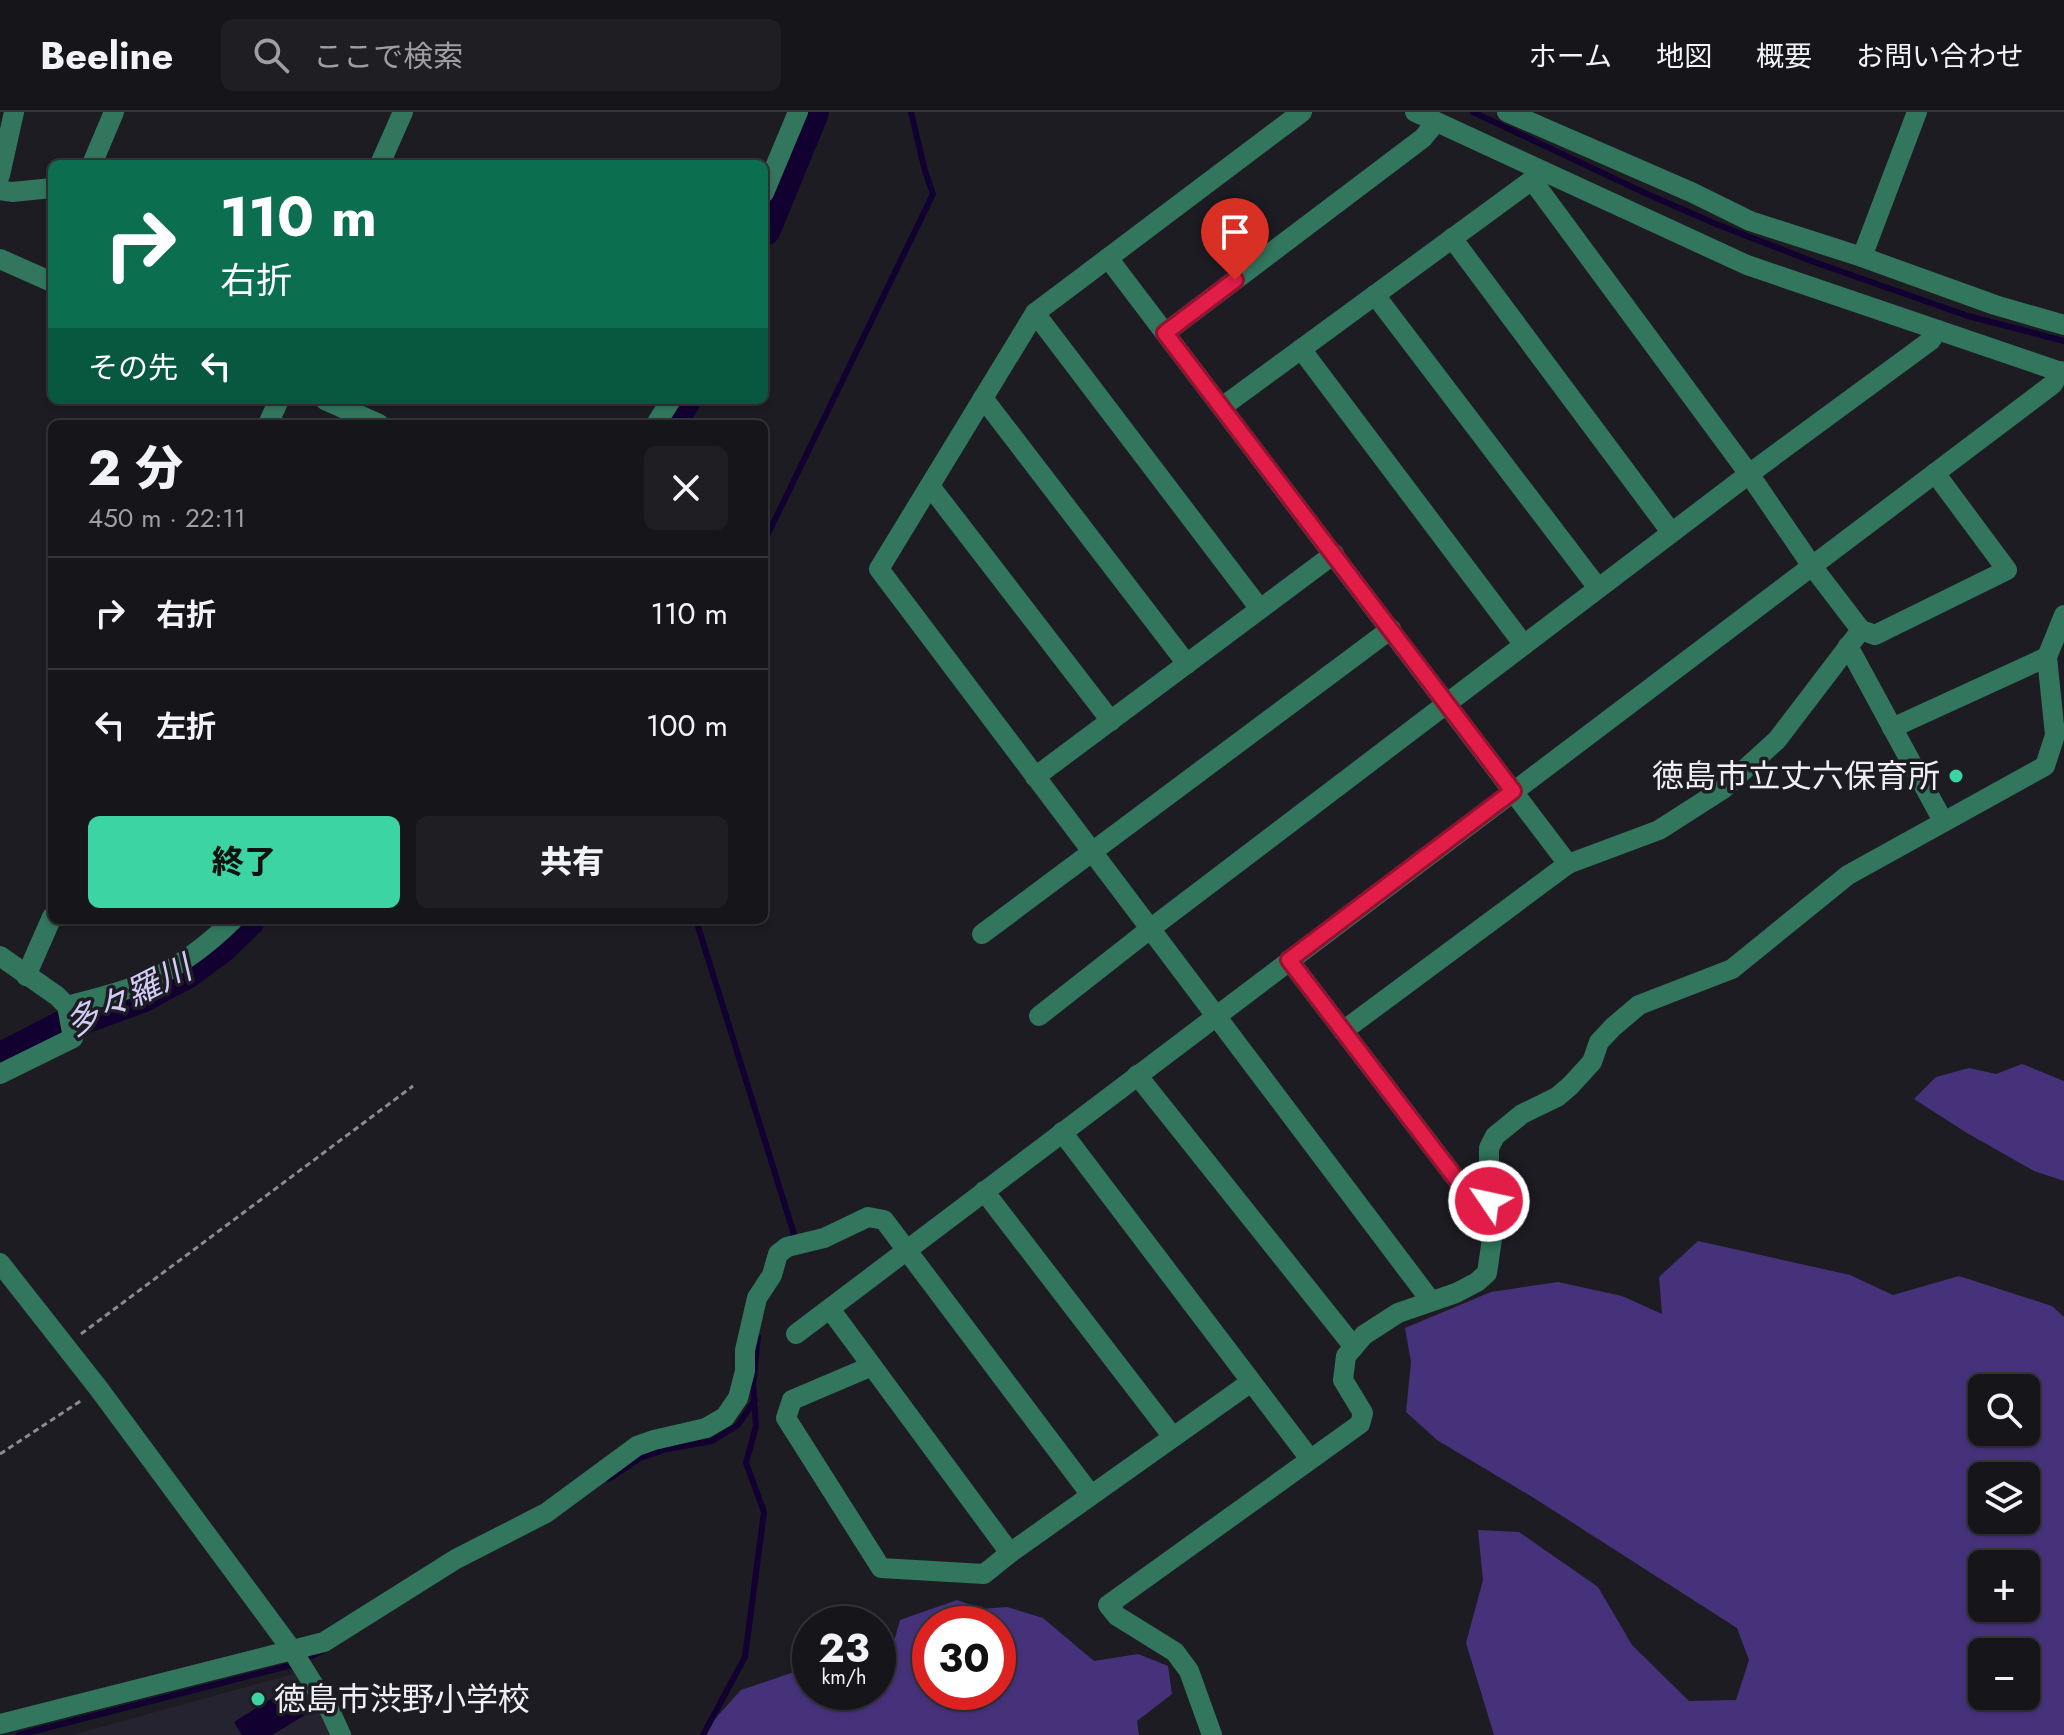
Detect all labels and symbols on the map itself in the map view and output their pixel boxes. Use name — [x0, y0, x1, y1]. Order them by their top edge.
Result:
pin — [1201, 198, 1269, 280]
place label: 徳島市立丈六保育所 — [1652, 753, 1940, 799]
marker: 徳島市立丈六保育所 — [1947, 767, 1965, 785]
water label: 多々羅川 — [57, 942, 203, 1049]
position arrow — [1447, 1159, 1531, 1243]
speed limit sign: 30 — [912, 1606, 1016, 1710]
place label: 徳島市渋野小学校 — [274, 1676, 530, 1722]
marker: 徳島市渋野小学校 — [249, 1690, 267, 1708]

